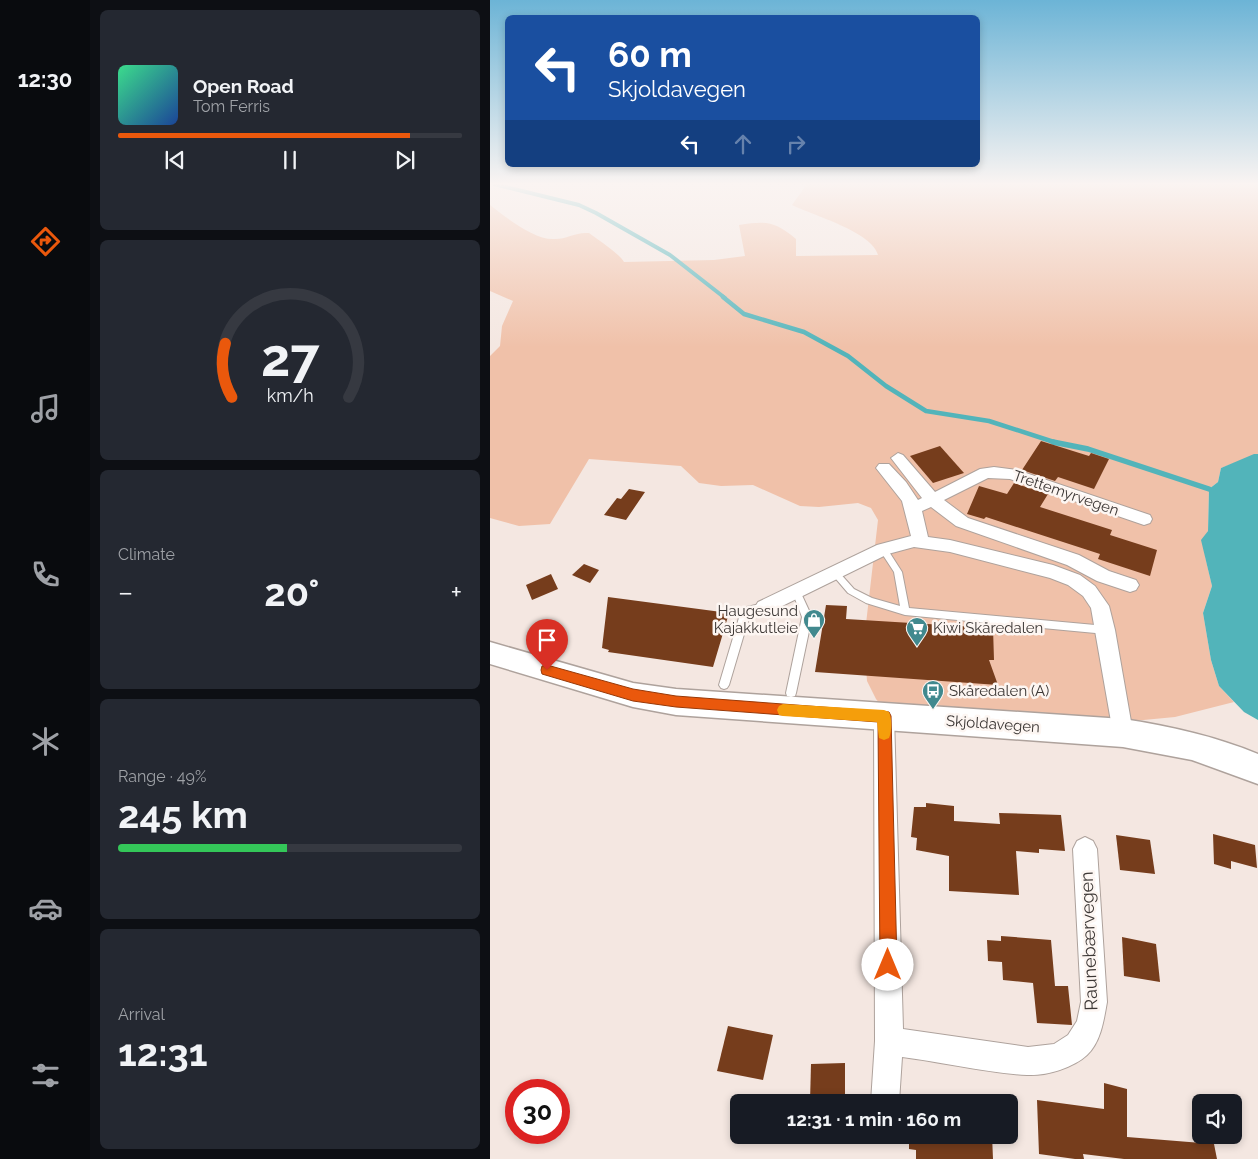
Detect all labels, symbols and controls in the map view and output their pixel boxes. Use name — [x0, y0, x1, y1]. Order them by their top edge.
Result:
text: 60 m — [608, 34, 692, 75]
icon: left — [525, 35, 590, 100]
text: 12:30 — [18, 66, 72, 92]
text: Open Road — [193, 75, 294, 97]
text: Skjoldavegen — [608, 76, 746, 102]
text: Tom Ferris — [193, 97, 270, 116]
icon: left — [676, 130, 704, 158]
icon: ahead — [729, 130, 757, 158]
icon: right — [782, 130, 810, 158]
icon: previous — [161, 146, 189, 174]
icon: pause — [276, 146, 304, 174]
icon: next — [391, 146, 419, 174]
icon: directions — [28, 224, 63, 259]
text: 27 — [261, 327, 320, 388]
text: km/h — [266, 385, 314, 406]
icon: music — [28, 391, 63, 426]
street label: Trettemyrvegen — [1011, 466, 1121, 520]
text: Climate — [118, 545, 175, 564]
icon: phone — [28, 557, 63, 592]
text: 20° — [264, 570, 319, 615]
text: − — [118, 576, 133, 609]
text: + — [450, 576, 462, 609]
place label: Haugesund Kajakkutleie — [714, 602, 798, 637]
shop icon: Haugesund Kajakkutleie — [802, 608, 826, 639]
supermarket icon: Kiwi Skåredalen — [905, 616, 929, 647]
pin — [526, 619, 568, 670]
place label: Kiwi Skåredalen — [933, 619, 1043, 637]
icon: arrive — [533, 626, 561, 654]
bus stop icon: Skåredalen (A) — [921, 679, 945, 710]
place label: Skåredalen (A) — [949, 682, 1049, 700]
street label: Skjoldavegen — [945, 712, 1041, 736]
icon: climate — [28, 724, 63, 759]
text: Range · 49% — [118, 767, 206, 786]
text: 245 km — [118, 792, 248, 837]
street label: Raunebærvegen — [1076, 871, 1101, 1011]
icon: car — [28, 891, 63, 926]
position arrow — [861, 938, 913, 990]
text: Arrival — [118, 1005, 165, 1024]
text: 12:31 — [118, 1030, 208, 1075]
icon: filters — [28, 1058, 63, 1093]
speed limit sign: 30 — [505, 1079, 570, 1144]
map controls — [1192, 1094, 1242, 1144]
button: sound — [1192, 1094, 1242, 1144]
text: 12:31 · 1 min · 160 m — [787, 1108, 961, 1130]

